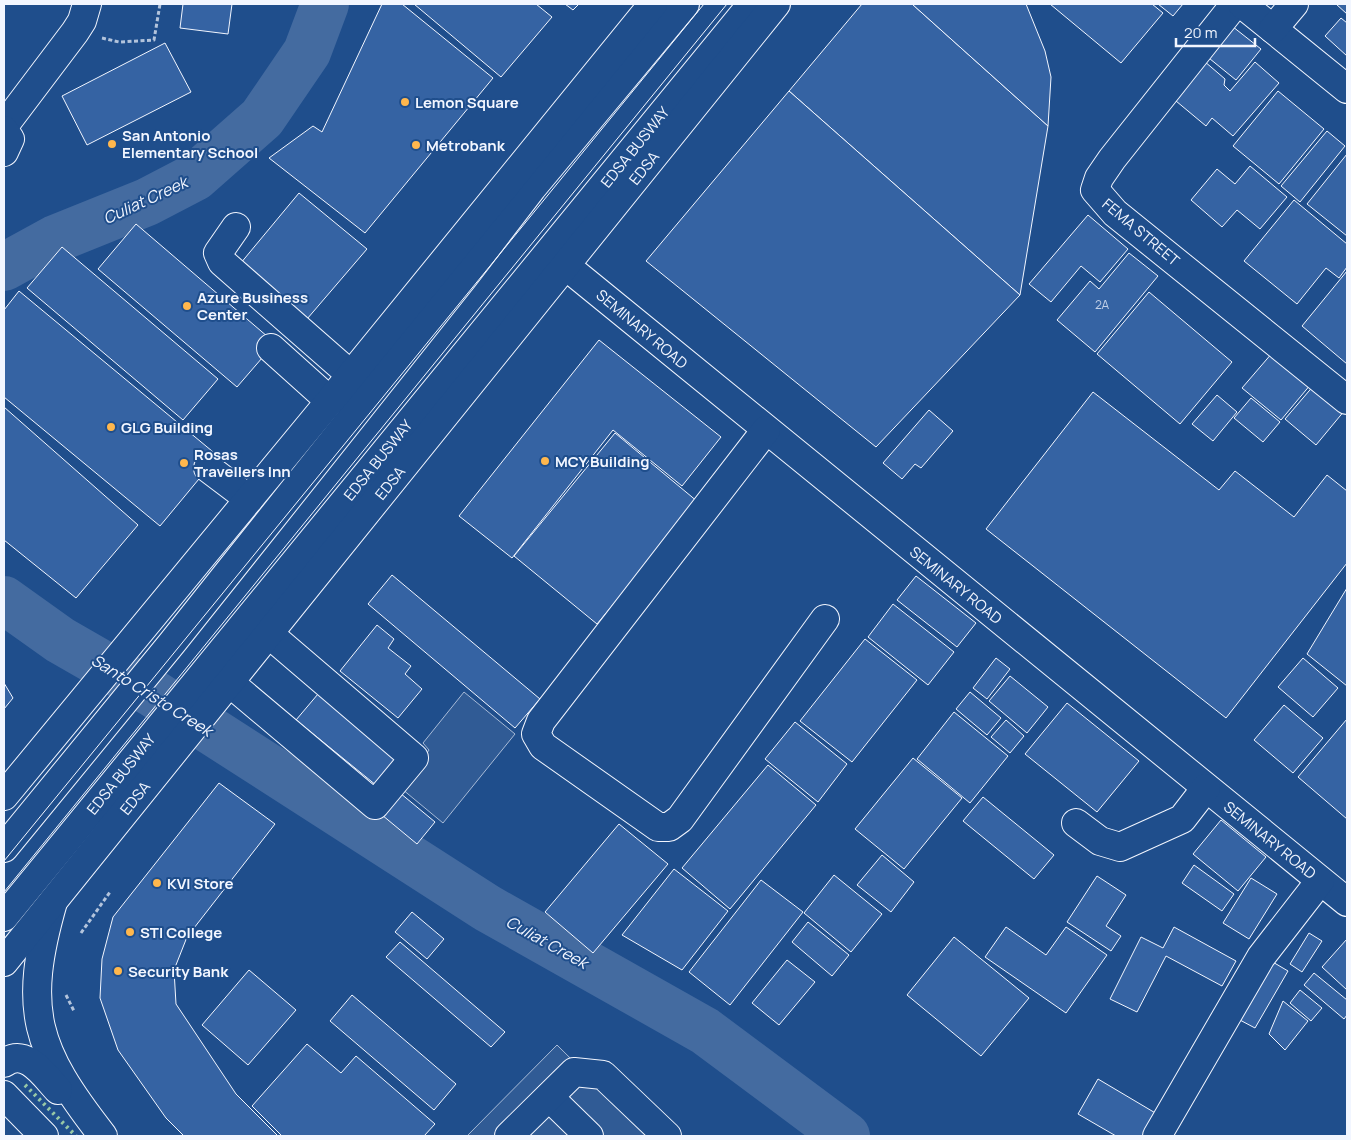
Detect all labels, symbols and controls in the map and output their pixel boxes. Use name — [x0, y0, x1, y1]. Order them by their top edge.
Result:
scale bar — [1176, 15, 1255, 47]
text: 20 m — [1184, 22, 1217, 43]
place label: Lemon Square — [415, 92, 519, 113]
marker: Lemon Square — [399, 96, 411, 108]
street label: EDSA BUSWAY — [597, 103, 673, 191]
place label: San Antonio Elementary School — [122, 125, 258, 163]
place label: Metrobank — [426, 135, 506, 156]
marker: San Antonio Elementary School — [106, 138, 118, 150]
marker: Metrobank — [410, 139, 422, 151]
street label: EDSA — [625, 148, 663, 188]
water label: Culiat Creek — [99, 170, 193, 229]
street label: FEMA STREET — [1098, 193, 1184, 271]
street label: SEMINARY ROAD — [592, 285, 692, 373]
place label: Azure Business Center — [197, 287, 308, 325]
house number: 2A — [1095, 296, 1109, 313]
marker: Azure Business Center — [181, 300, 193, 312]
street label: EDSA BUSWAY — [340, 416, 416, 504]
place label: GLG Building — [121, 417, 213, 438]
marker: GLG Building — [105, 421, 117, 433]
place label: Rosas Travellers Inn — [194, 444, 291, 482]
place label: MCY Building — [555, 451, 649, 472]
marker: MCY Building — [539, 455, 551, 467]
marker: Rosas Travellers Inn — [178, 457, 190, 469]
street label: EDSA — [371, 463, 409, 503]
street label: SEMINARY ROAD — [905, 541, 1007, 629]
water label: Santo Cristo Creek — [87, 649, 218, 742]
street label: EDSA BUSWAY — [83, 730, 159, 818]
street label: EDSA — [116, 778, 154, 818]
street label: SEMINARY ROAD — [1219, 796, 1321, 884]
place label: KVI Store — [167, 873, 234, 894]
marker: KVI Store — [151, 877, 163, 889]
water label: Culiat Creek — [502, 910, 594, 975]
place label: STI College — [140, 922, 222, 943]
marker: STI College — [124, 926, 136, 938]
place label: Security Bank — [128, 961, 229, 982]
marker: Security Bank — [112, 965, 124, 977]

